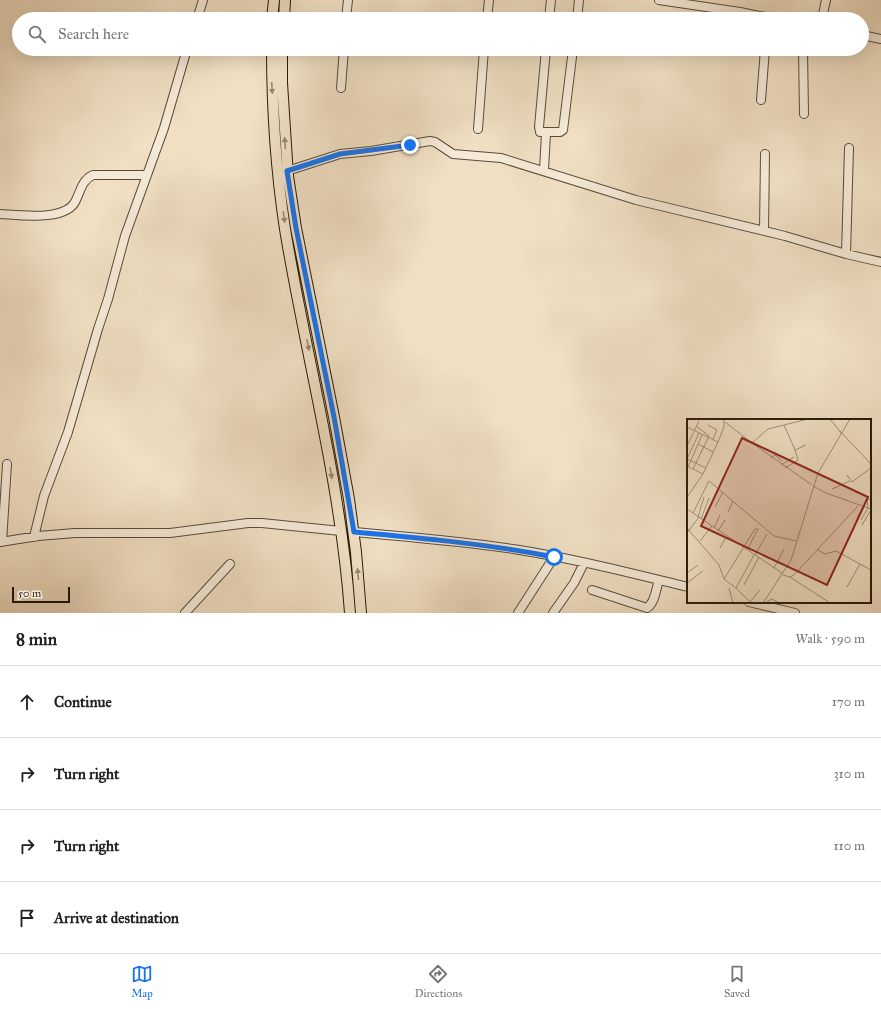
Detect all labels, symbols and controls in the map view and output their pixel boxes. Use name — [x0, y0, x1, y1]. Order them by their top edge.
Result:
search box — [12, 12, 869, 56]
icon: search — [26, 23, 48, 45]
text: Search here — [58, 25, 129, 43]
one-way arrow — [269, 82, 276, 94]
route end — [401, 136, 419, 154]
one-way arrow — [282, 137, 289, 149]
one-way arrow — [281, 211, 287, 223]
one-way arrow — [305, 339, 311, 351]
inset map — [687, 419, 871, 603]
one-way arrow — [328, 467, 334, 479]
route start — [545, 548, 563, 566]
one-way arrow — [355, 568, 362, 580]
scale bar — [12, 585, 70, 604]
text: 50 m — [18, 587, 41, 600]
text: 8 min — [16, 629, 57, 650]
text: Walk · 590 m — [795, 631, 865, 647]
icon: ahead — [16, 691, 38, 713]
text: Continue — [54, 693, 112, 711]
text: 170 m — [832, 694, 865, 710]
icon: right — [16, 763, 38, 785]
text: Turn right — [54, 765, 119, 783]
text: 310 m — [833, 766, 865, 782]
icon: right — [16, 835, 38, 857]
text: Turn right — [54, 837, 119, 855]
text: 110 m — [833, 838, 865, 854]
icon: arrive — [16, 907, 38, 929]
text: Arrive at destination — [54, 909, 179, 927]
tab: Map — [131, 963, 153, 1000]
tab: Directions — [415, 963, 462, 1000]
tab: Saved — [724, 963, 750, 1000]

